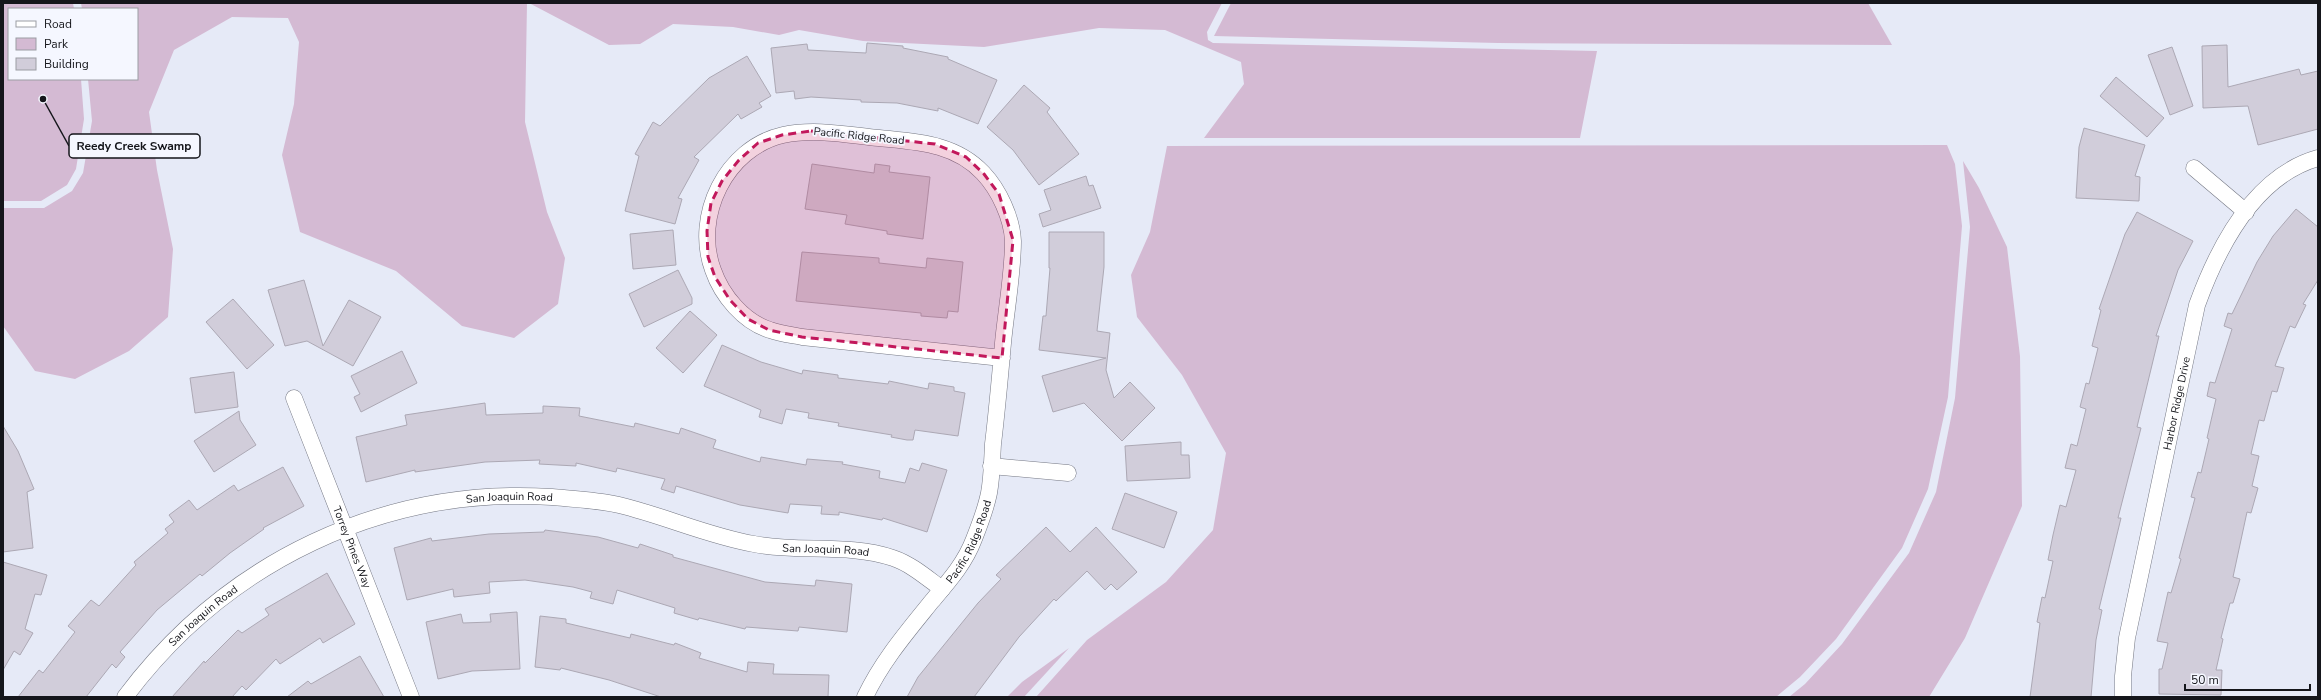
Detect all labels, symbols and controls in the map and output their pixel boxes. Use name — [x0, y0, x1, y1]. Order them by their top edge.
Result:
legend — [8, 8, 138, 80]
text: Road — [44, 16, 72, 32]
text: Park — [44, 36, 69, 52]
text: Building — [44, 56, 89, 72]
street label: Pacific Ridge Road — [813, 124, 905, 148]
callout: Reedy Creek Swamp — [69, 134, 200, 158]
text: Reedy Creek Swamp — [76, 138, 192, 154]
street label: Harbor Ridge Drive — [2159, 355, 2193, 451]
street label: San Joaquin Road — [465, 488, 553, 506]
street label: Pacific Ridge Road — [942, 498, 995, 586]
street label: Torrey Pines Way — [330, 504, 375, 590]
street label: San Joaquin Road — [782, 540, 870, 560]
street label: San Joaquin Road — [165, 582, 241, 650]
scale bar — [2185, 666, 2310, 692]
text: 50 m — [2191, 672, 2219, 688]

